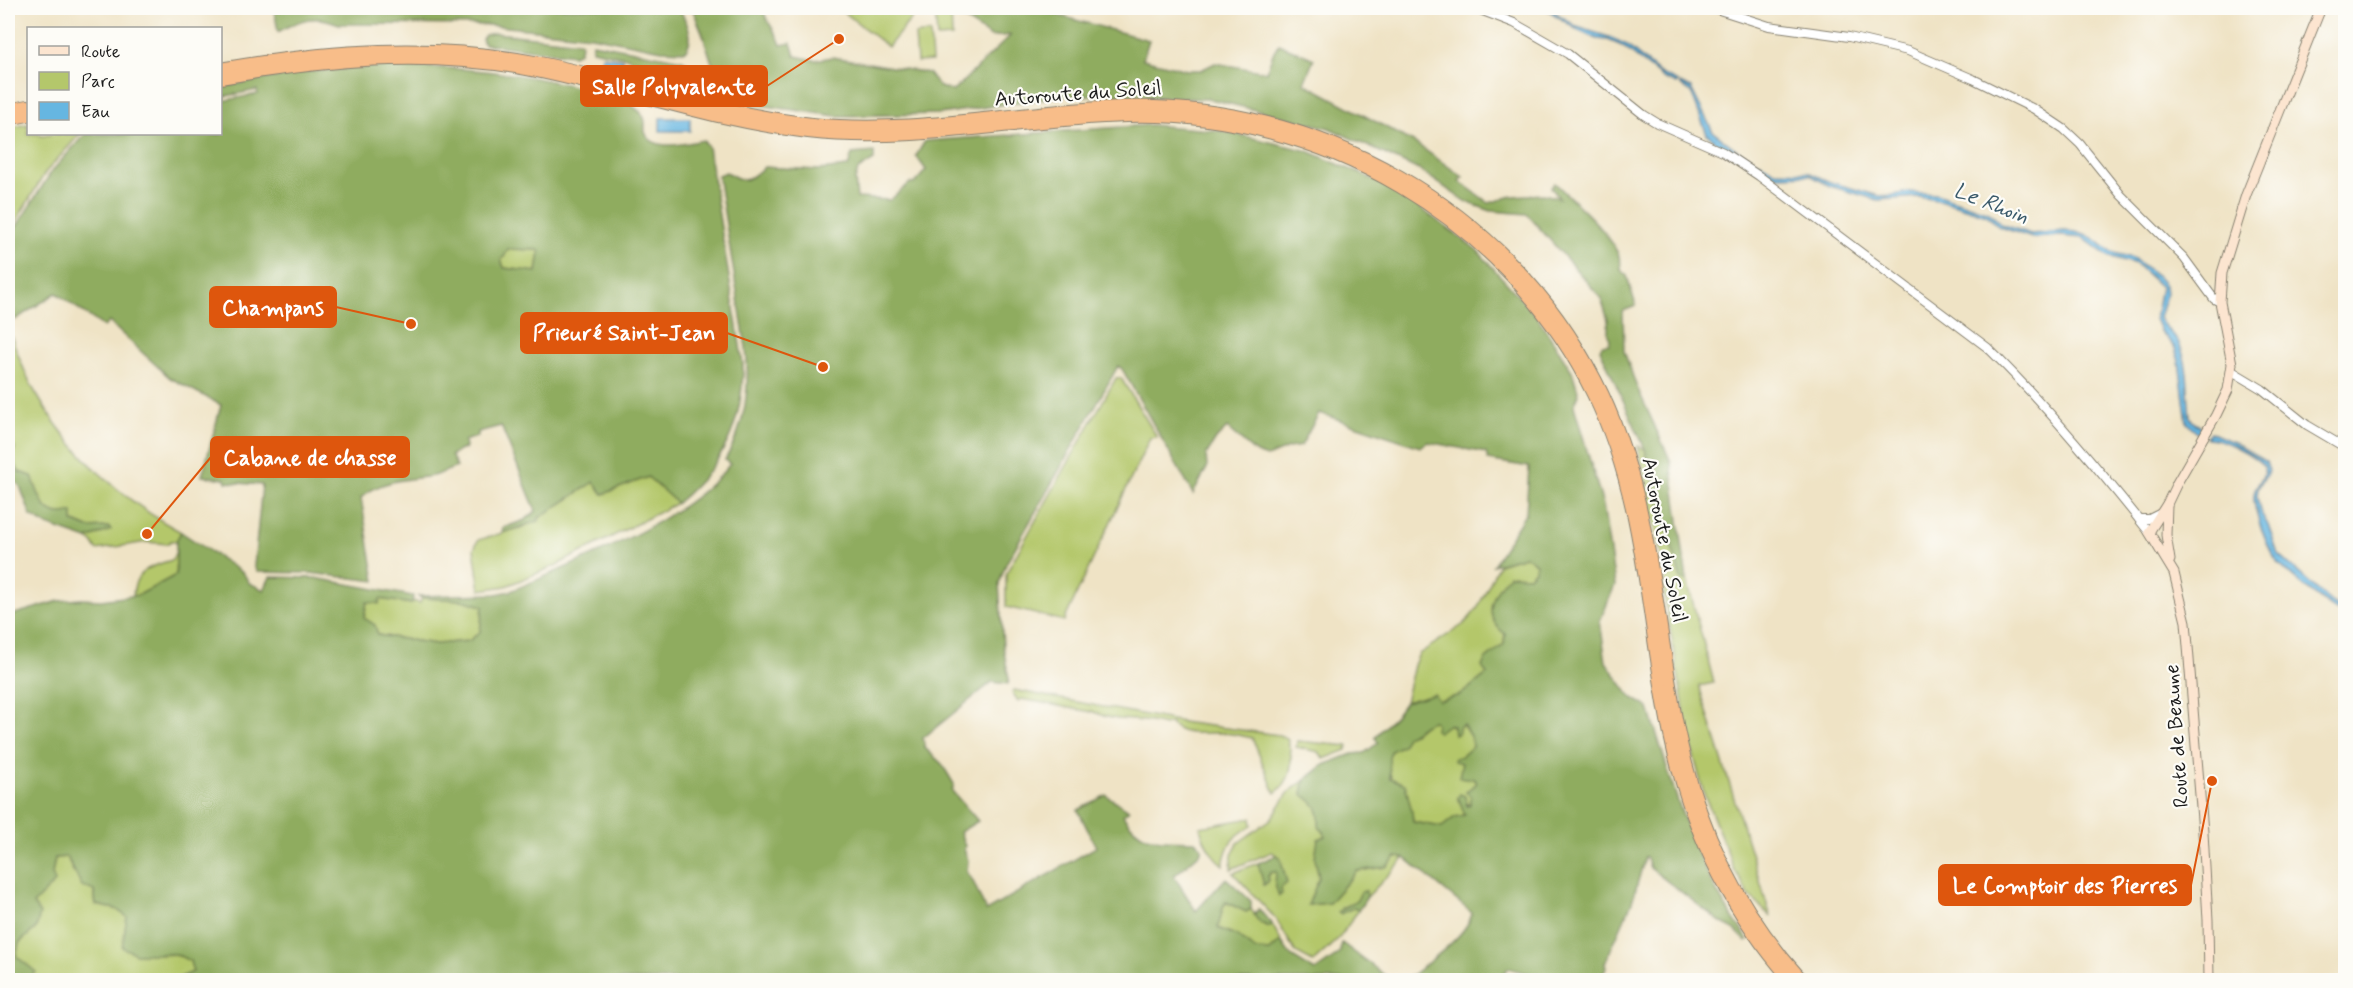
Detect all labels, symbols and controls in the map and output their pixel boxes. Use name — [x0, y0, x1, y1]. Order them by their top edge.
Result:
legend — [27, 27, 222, 135]
text: Route — [81, 40, 120, 64]
callout: Salle Polyvalente — [581, 66, 767, 106]
text: Parc — [81, 70, 115, 94]
text: Salle Polyvalente — [592, 74, 757, 102]
street label: Autoroute du Soleil — [994, 74, 1162, 114]
text: Eau — [81, 100, 110, 124]
water label: Le Rhoin — [1950, 177, 2032, 231]
callout: Champans — [210, 287, 336, 327]
text: Champans — [222, 295, 324, 323]
callout: Prieuré Saint-Jean — [521, 313, 727, 353]
text: Prieuré Saint-Jean — [533, 320, 715, 348]
callout: Cabane de chasse — [211, 437, 409, 477]
text: Cabane de chasse — [223, 445, 397, 473]
street label: Autoroute du Soleil — [1634, 455, 1694, 625]
street label: Route de Beaune — [2158, 663, 2196, 809]
callout: Le Comptoir des Pierres — [1939, 865, 2191, 905]
text: Le Comptoir des Pierres — [1953, 873, 2178, 901]

